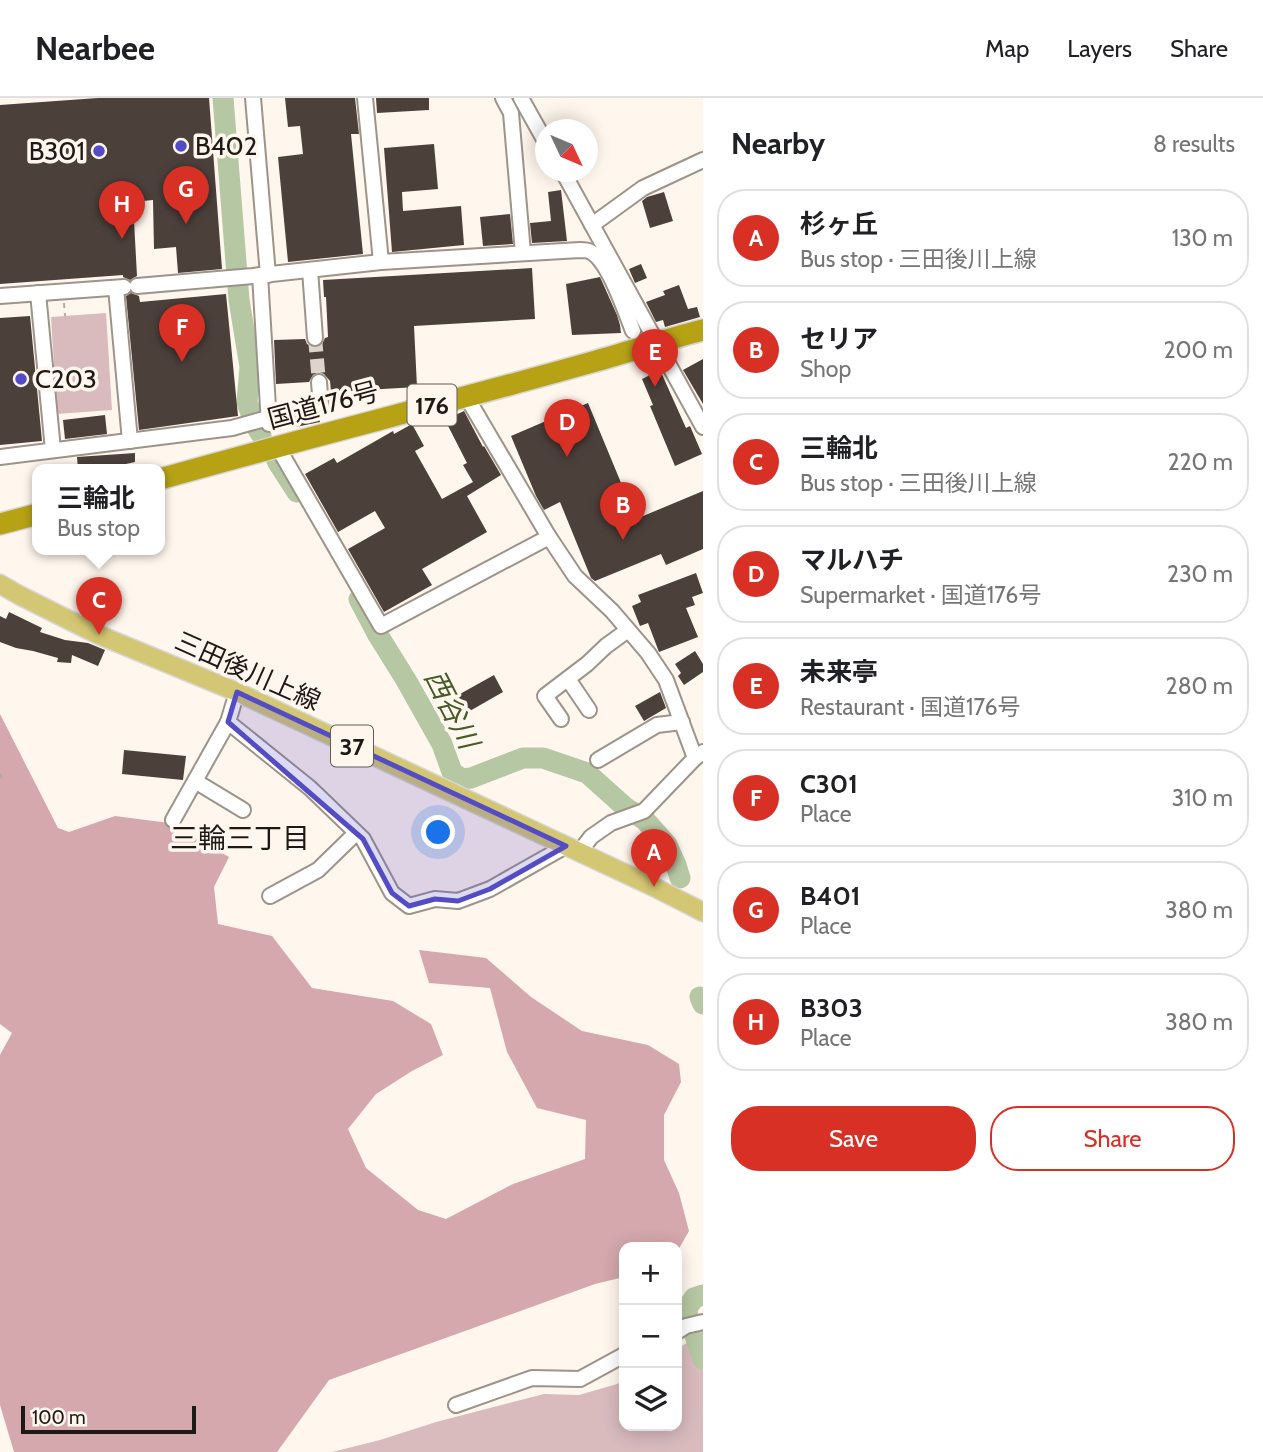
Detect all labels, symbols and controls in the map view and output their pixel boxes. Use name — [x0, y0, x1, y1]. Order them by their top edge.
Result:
text: Nearbee — [35, 28, 155, 68]
text: Map — [985, 34, 1029, 63]
text: Layers — [1067, 34, 1132, 63]
text: Share — [1170, 34, 1228, 63]
north arrow — [535, 119, 598, 182]
text: Nearby — [731, 125, 825, 162]
place label: B402 — [195, 130, 257, 162]
text: 8 results — [1153, 130, 1235, 158]
place label: B301 — [29, 135, 85, 167]
marker: B402 — [173, 138, 189, 154]
marker: B301 — [91, 143, 107, 159]
pin: G — [163, 166, 209, 224]
pin: H — [99, 181, 145, 239]
text: 杉ヶ丘 — [800, 208, 878, 240]
text: A — [749, 224, 763, 252]
text: 130 m — [1172, 224, 1233, 252]
text: Bus stop · 三田後川上線 — [800, 245, 1037, 273]
pin: F — [159, 304, 205, 362]
text: セリア — [800, 323, 878, 355]
pin: E — [632, 329, 678, 387]
text: B — [749, 336, 763, 364]
text: 200 m — [1163, 336, 1233, 364]
text: Shop — [800, 355, 851, 383]
place label: C203 — [35, 363, 97, 395]
marker: C203 — [13, 371, 29, 387]
street label: 国道176号 — [264, 375, 382, 435]
road number: 176 — [408, 384, 457, 426]
pin: D — [544, 399, 590, 457]
text: 三輪北 — [800, 432, 878, 464]
text: C — [749, 448, 763, 476]
text: 220 m — [1167, 448, 1233, 476]
popup — [32, 464, 165, 555]
text: Bus stop · 三田後川上線 — [800, 469, 1037, 497]
text: 三輪北 — [57, 482, 135, 514]
pin: B — [600, 482, 646, 540]
text: Bus stop — [57, 514, 140, 542]
text: マルハチ — [800, 544, 904, 576]
text: D — [748, 560, 764, 588]
text: 230 m — [1167, 560, 1233, 588]
pin: C — [76, 577, 122, 635]
text: Supermarket · 国道176号 — [800, 581, 1041, 609]
street label: 三田後川上線 — [170, 625, 326, 717]
text: 未来亭 — [800, 656, 878, 688]
water label: 西谷川 — [418, 664, 488, 757]
text: E — [749, 672, 763, 700]
text: 280 m — [1166, 672, 1233, 700]
text: Restaurant · 国道176号 — [800, 693, 1021, 721]
road number: 37 — [331, 726, 373, 766]
text: C301 — [800, 768, 858, 800]
text: F — [750, 784, 762, 812]
text: 310 m — [1172, 784, 1233, 812]
text: Place — [800, 800, 852, 828]
your location — [421, 815, 455, 849]
district label: 三輪三丁目 — [170, 821, 310, 855]
pin: A — [631, 829, 677, 887]
text: B401 — [800, 880, 860, 912]
text: G — [748, 896, 764, 924]
text: 380 m — [1165, 896, 1233, 924]
text: Place — [800, 912, 852, 940]
text: B303 — [800, 992, 863, 1024]
text: H — [748, 1008, 764, 1036]
text: 380 m — [1165, 1008, 1233, 1036]
text: Place — [800, 1024, 852, 1052]
button: Save — [731, 1106, 976, 1171]
button: Share — [990, 1106, 1235, 1171]
map controls — [619, 1242, 682, 1431]
button: + — [619, 1242, 682, 1305]
button: − — [619, 1305, 682, 1368]
button: layers — [619, 1368, 682, 1431]
scale bar — [21, 1403, 196, 1435]
text: 100 m — [32, 1406, 86, 1429]

